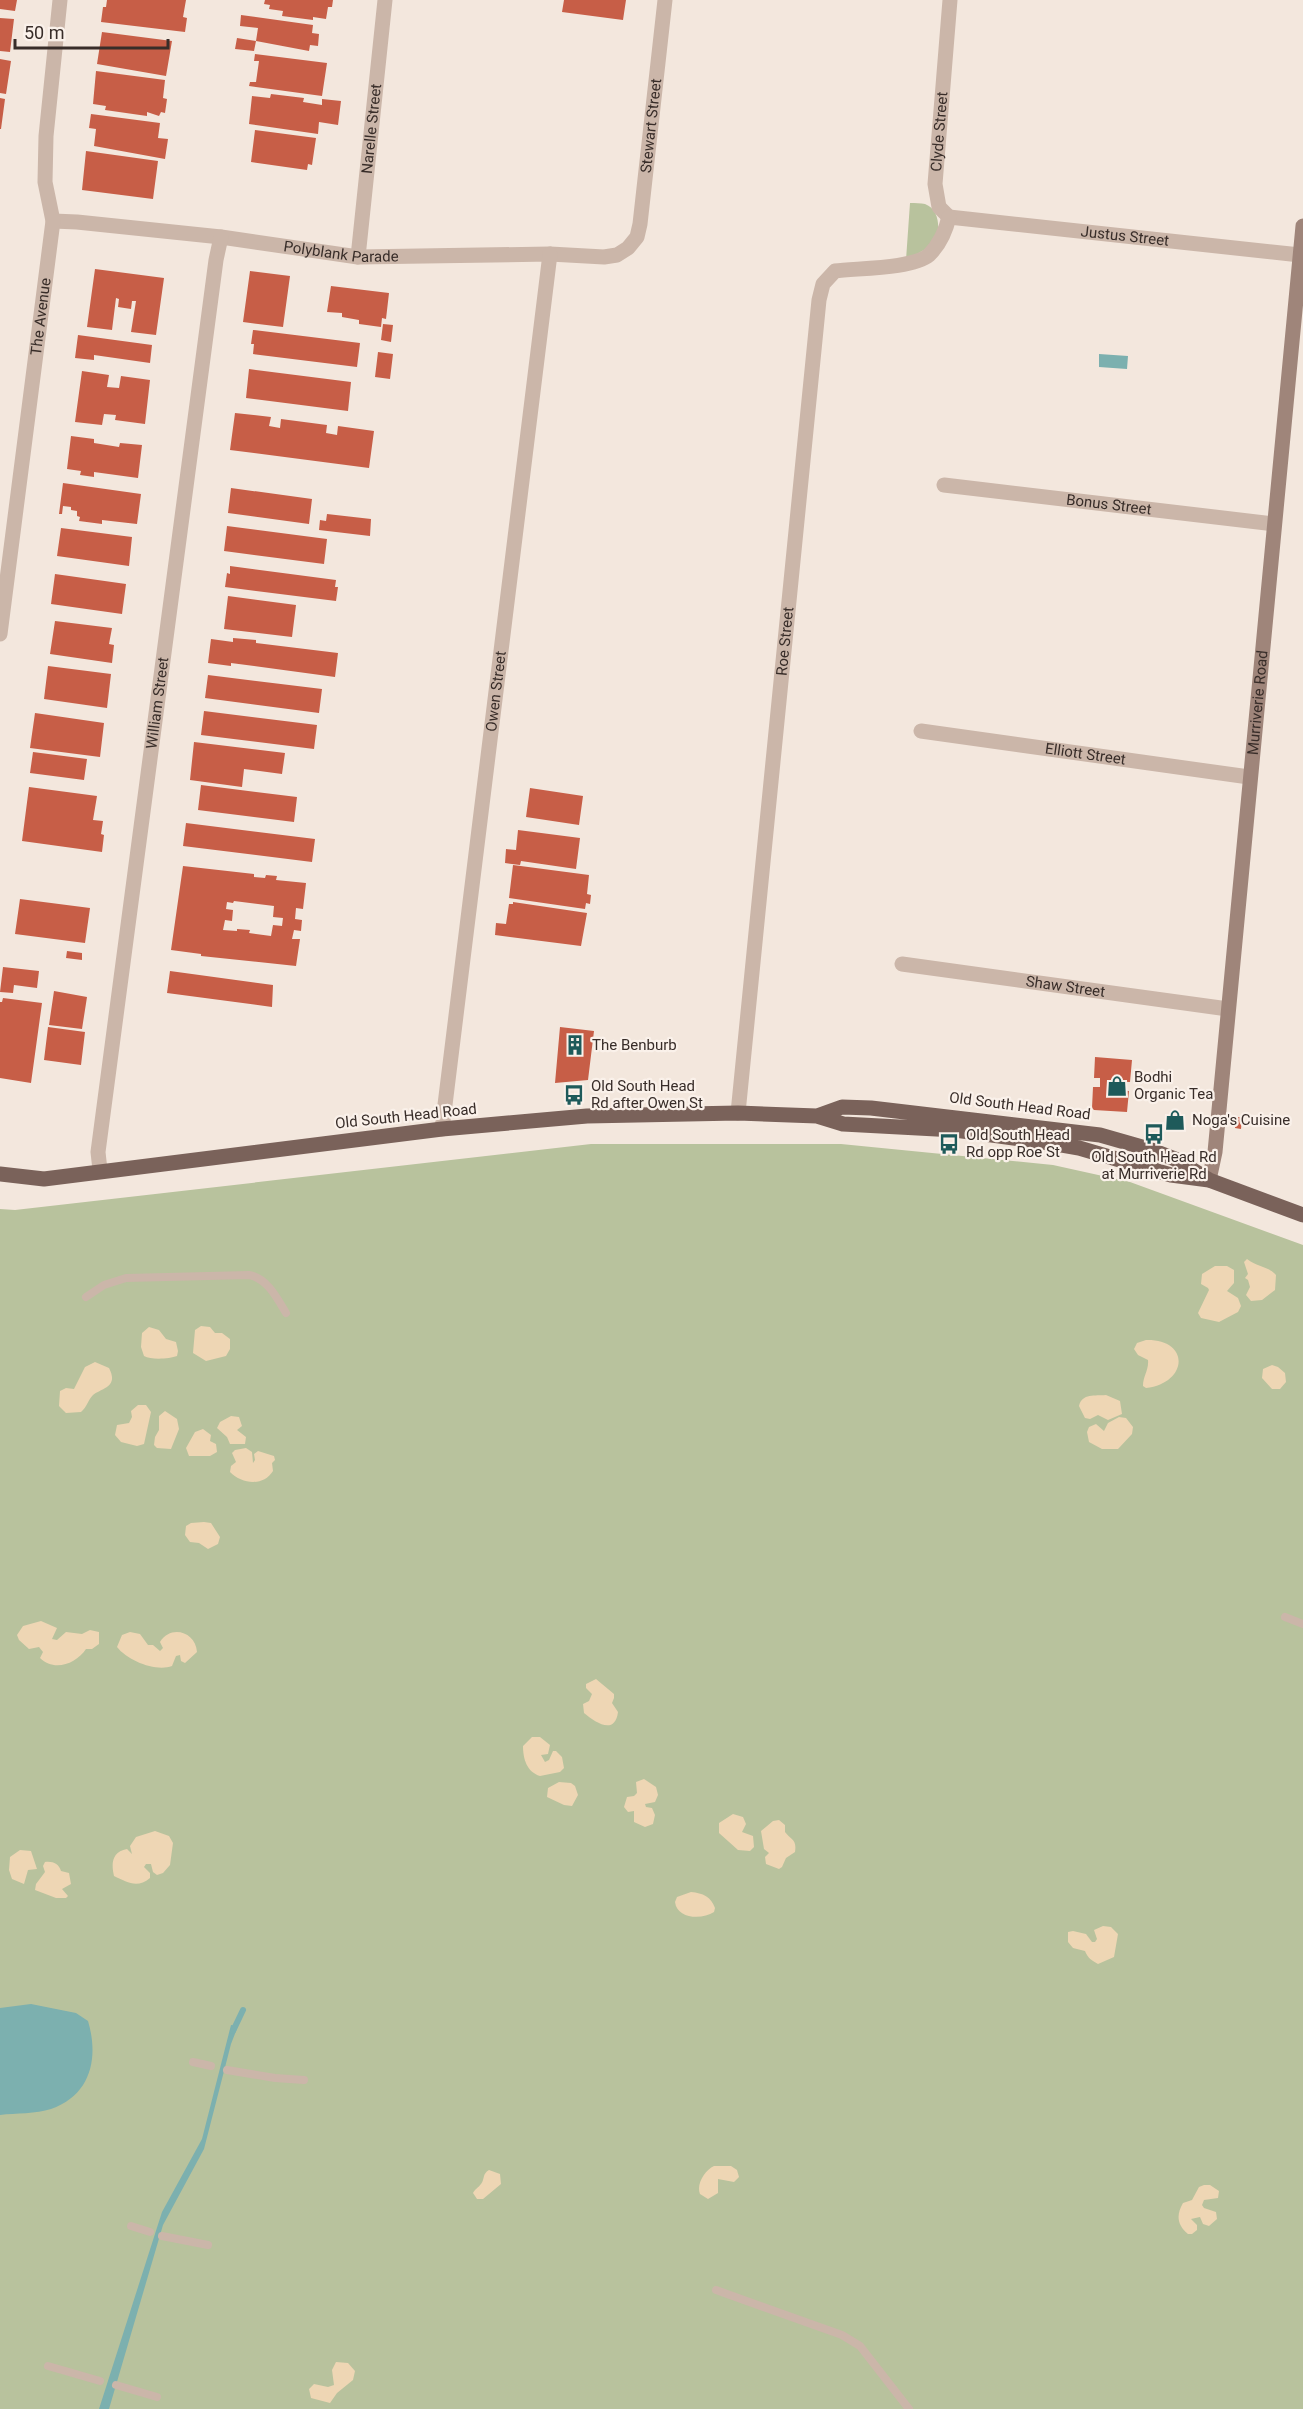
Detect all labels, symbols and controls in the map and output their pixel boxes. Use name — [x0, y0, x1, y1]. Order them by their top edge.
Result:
scale bar — [15, 12, 168, 50]
text: 50 m — [24, 22, 64, 43]
street label: Stewart Street — [637, 77, 665, 174]
street label: Narelle Street — [358, 83, 385, 175]
street label: Clyde Street — [927, 91, 952, 172]
street label: Justus Street — [1080, 222, 1170, 250]
street label: Polyblank Parade — [282, 237, 399, 266]
street label: The Avenue — [27, 277, 55, 356]
street label: Bonus Street — [1065, 491, 1153, 518]
street label: Roe Street — [773, 606, 797, 677]
street label: Murriverie Road — [1244, 649, 1272, 756]
street label: Owen Street — [482, 650, 510, 733]
street label: William Street — [142, 656, 172, 750]
street label: Elliott Street — [1044, 739, 1127, 769]
street label: Shaw Street — [1025, 972, 1106, 1001]
building icon: The Benburb — [563, 1033, 587, 1057]
place label: The Benburb — [592, 1036, 677, 1054]
place label: Bodhi Organic Tea — [1134, 1068, 1213, 1103]
shop icon: Bodhi Organic Tea — [1105, 1074, 1129, 1098]
place label: Old South Head Rd after Owen St — [591, 1077, 703, 1112]
bus stop icon: Old South Head Rd after Owen St — [562, 1083, 586, 1107]
street label: Old South Head Road — [948, 1088, 1092, 1124]
street label: Old South Head Road — [334, 1100, 478, 1132]
shop icon: Noga's Cuisine — [1163, 1108, 1187, 1132]
place label: Noga's Cuisine — [1192, 1111, 1290, 1129]
bus stop icon: Old South Head Rd at Murriverie Rd — [1142, 1122, 1166, 1146]
place label: Old South Head Rd opp Roe St — [966, 1126, 1070, 1161]
bus stop icon: Old South Head Rd opp Roe St — [937, 1132, 961, 1156]
place label: Old South Head Rd at Murriverie Rd — [1091, 1148, 1217, 1183]

